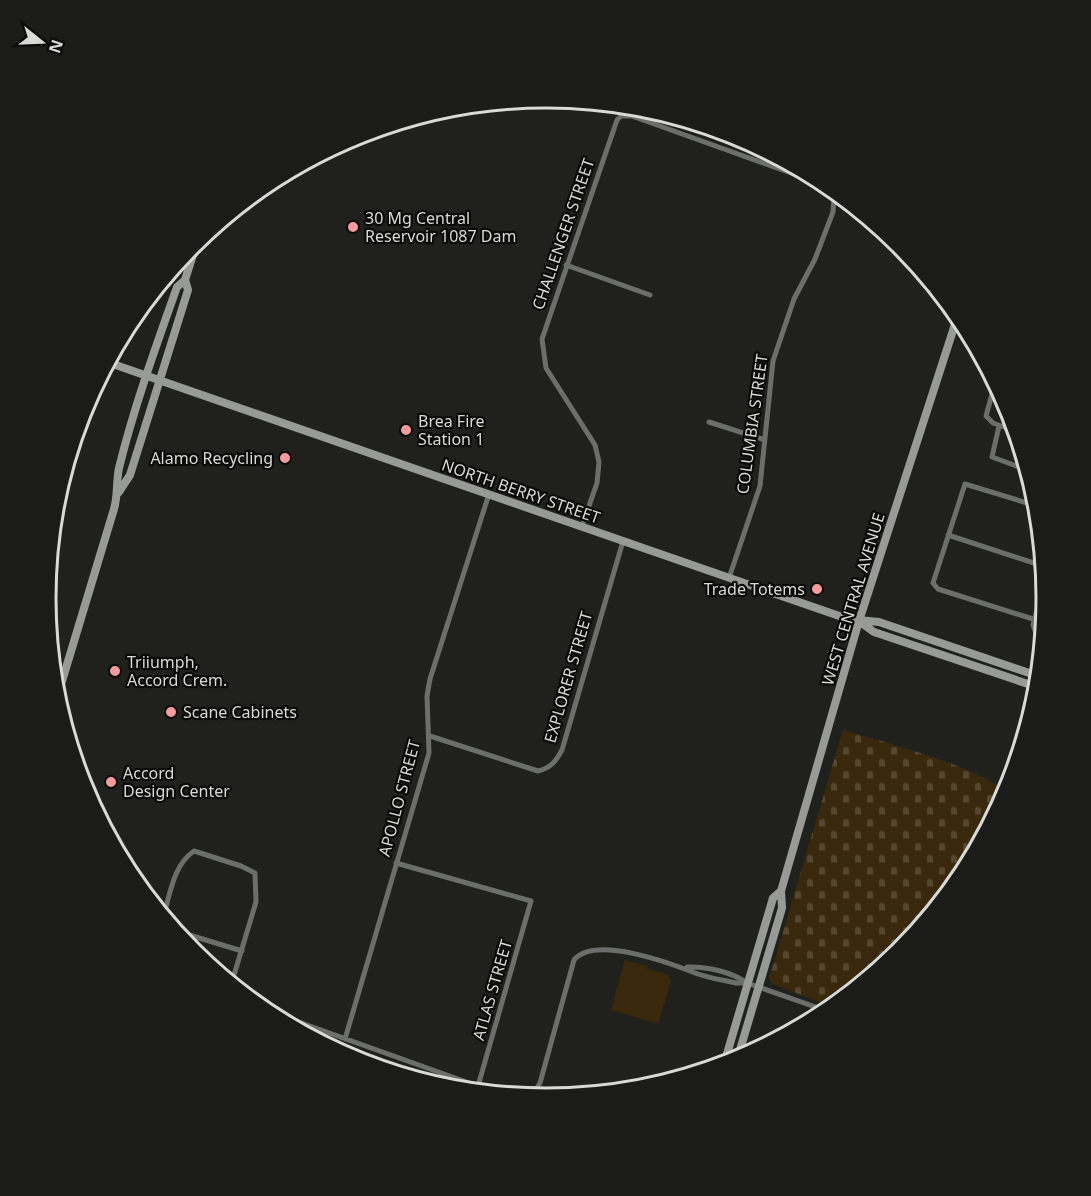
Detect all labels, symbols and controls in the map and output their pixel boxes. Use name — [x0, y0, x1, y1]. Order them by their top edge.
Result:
north arrow — [12, 12, 72, 72]
text: N — [44, 37, 69, 56]
street label: CHALLENGER STREET — [527, 155, 599, 313]
place label: 30 Mg Central Reservoir 1087 Dam — [365, 207, 516, 247]
marker: 30 Mg Central Reservoir 1087 Dam — [346, 220, 360, 234]
street label: COLUMBIA STREET — [731, 352, 773, 495]
place label: Brea Fire Station 1 — [418, 410, 485, 450]
marker: Brea Fire Station 1 — [399, 423, 413, 437]
place label: Alamo Recycling — [150, 447, 273, 469]
marker: Alamo Recycling — [278, 451, 292, 465]
street label: NORTH BERRY STREET — [439, 454, 603, 528]
street label: WEST CENTRAL AVENUE — [816, 510, 890, 688]
place label: Trade Totems — [704, 578, 805, 600]
marker: Trade Totems — [810, 582, 824, 596]
street label: EXPLORER STREET — [539, 609, 597, 745]
place label: Triiumph, Accord Crem. — [127, 651, 227, 691]
marker: Triiumph, Accord Crem. — [108, 664, 122, 678]
place label: Scane Cabinets — [183, 701, 297, 723]
marker: Scane Cabinets — [164, 705, 178, 719]
street label: APOLLO STREET — [373, 737, 425, 859]
place label: Accord Design Center — [123, 762, 230, 802]
marker: Accord Design Center — [104, 775, 118, 789]
street label: ATLAS STREET — [467, 937, 517, 1043]

